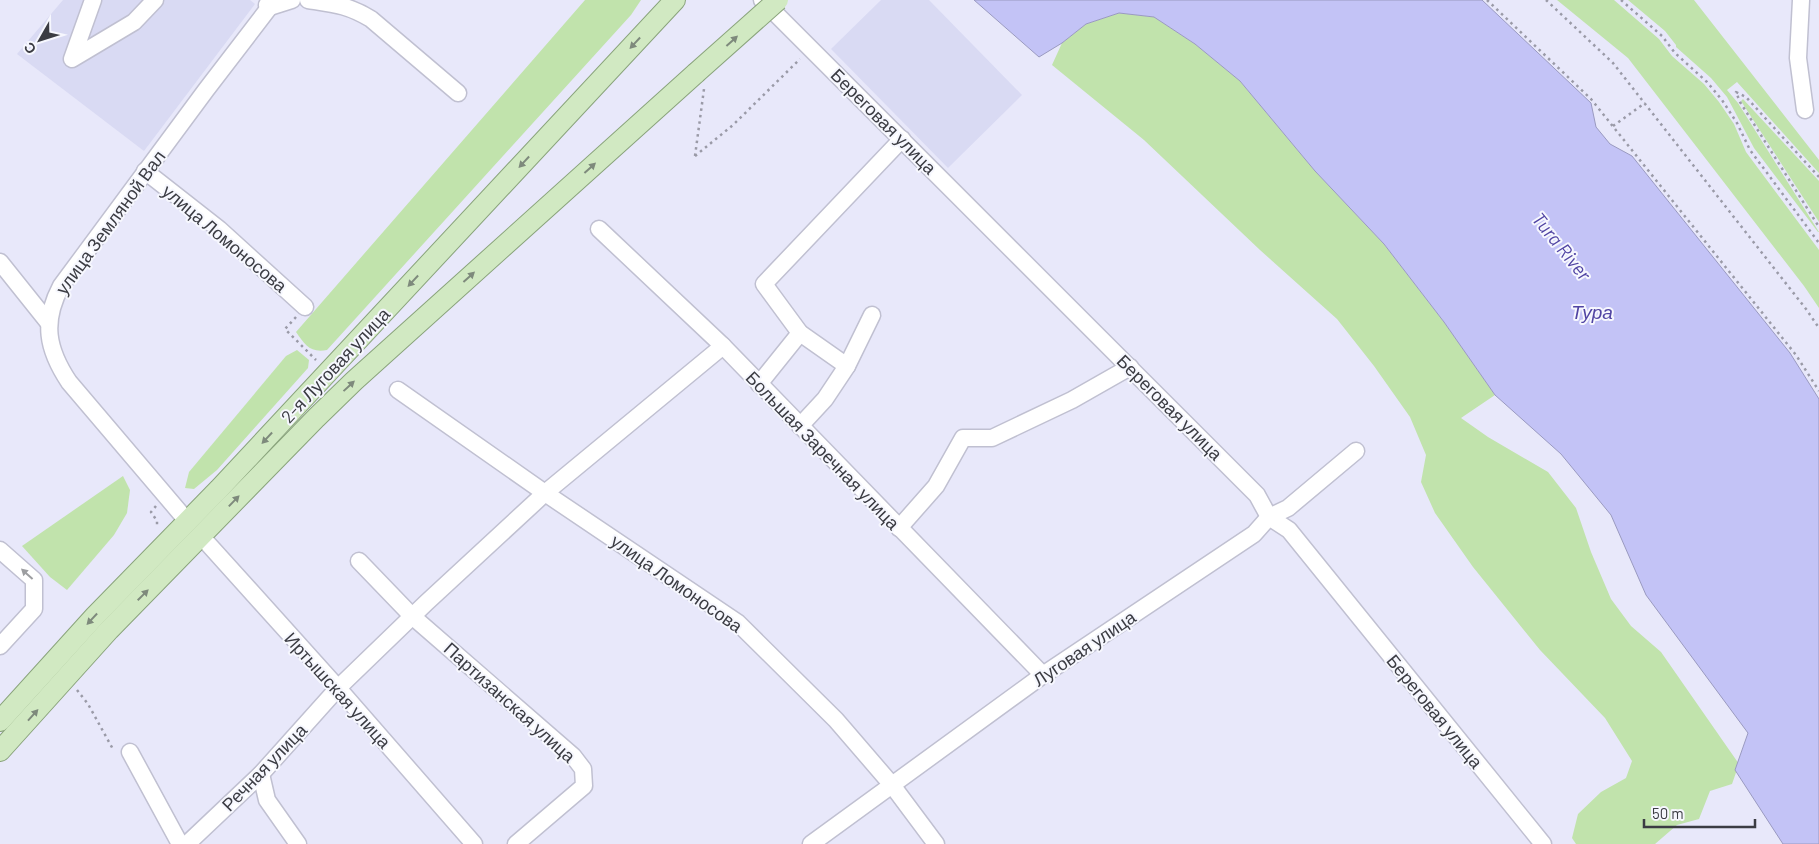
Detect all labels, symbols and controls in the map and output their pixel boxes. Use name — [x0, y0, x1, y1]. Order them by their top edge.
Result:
north arrow — [15, 15, 65, 65]
one-way arrow — [726, 35, 739, 46]
one-way arrow — [629, 37, 641, 49]
text: С — [20, 39, 39, 58]
street label: Береговая улица — [827, 64, 942, 179]
street label: улица Земляной Вал — [50, 146, 170, 298]
one-way arrow — [518, 156, 530, 168]
one-way arrow — [584, 162, 596, 174]
street label: улица Ломоносова — [158, 179, 293, 297]
water label: Tura River — [1528, 207, 1597, 286]
one-way arrow — [463, 271, 475, 283]
one-way arrow — [407, 275, 419, 287]
water label: Тура — [1571, 300, 1613, 323]
street label: 2-я Луговая улица — [276, 302, 395, 427]
street label: Береговая улица — [1113, 350, 1228, 465]
street label: Большая Заречная улица — [742, 366, 905, 534]
one-way arrow — [343, 380, 355, 392]
one-way arrow — [261, 432, 273, 444]
one-way arrow — [228, 495, 240, 507]
street label: улица Ломоносова — [607, 529, 748, 637]
one-way arrow — [21, 569, 34, 580]
one-way arrow — [137, 590, 149, 602]
street label: Луговая улица — [1028, 605, 1140, 691]
one-way arrow — [86, 613, 98, 625]
street label: Иртышская улица — [280, 628, 396, 753]
street label: Партизанская улица — [440, 637, 581, 767]
street label: Береговая улица — [1382, 650, 1488, 773]
one-way arrow — [27, 708, 38, 721]
street label: Речная улица — [217, 718, 312, 815]
scale bar — [1644, 796, 1755, 828]
text: 50 m — [1652, 804, 1684, 822]

